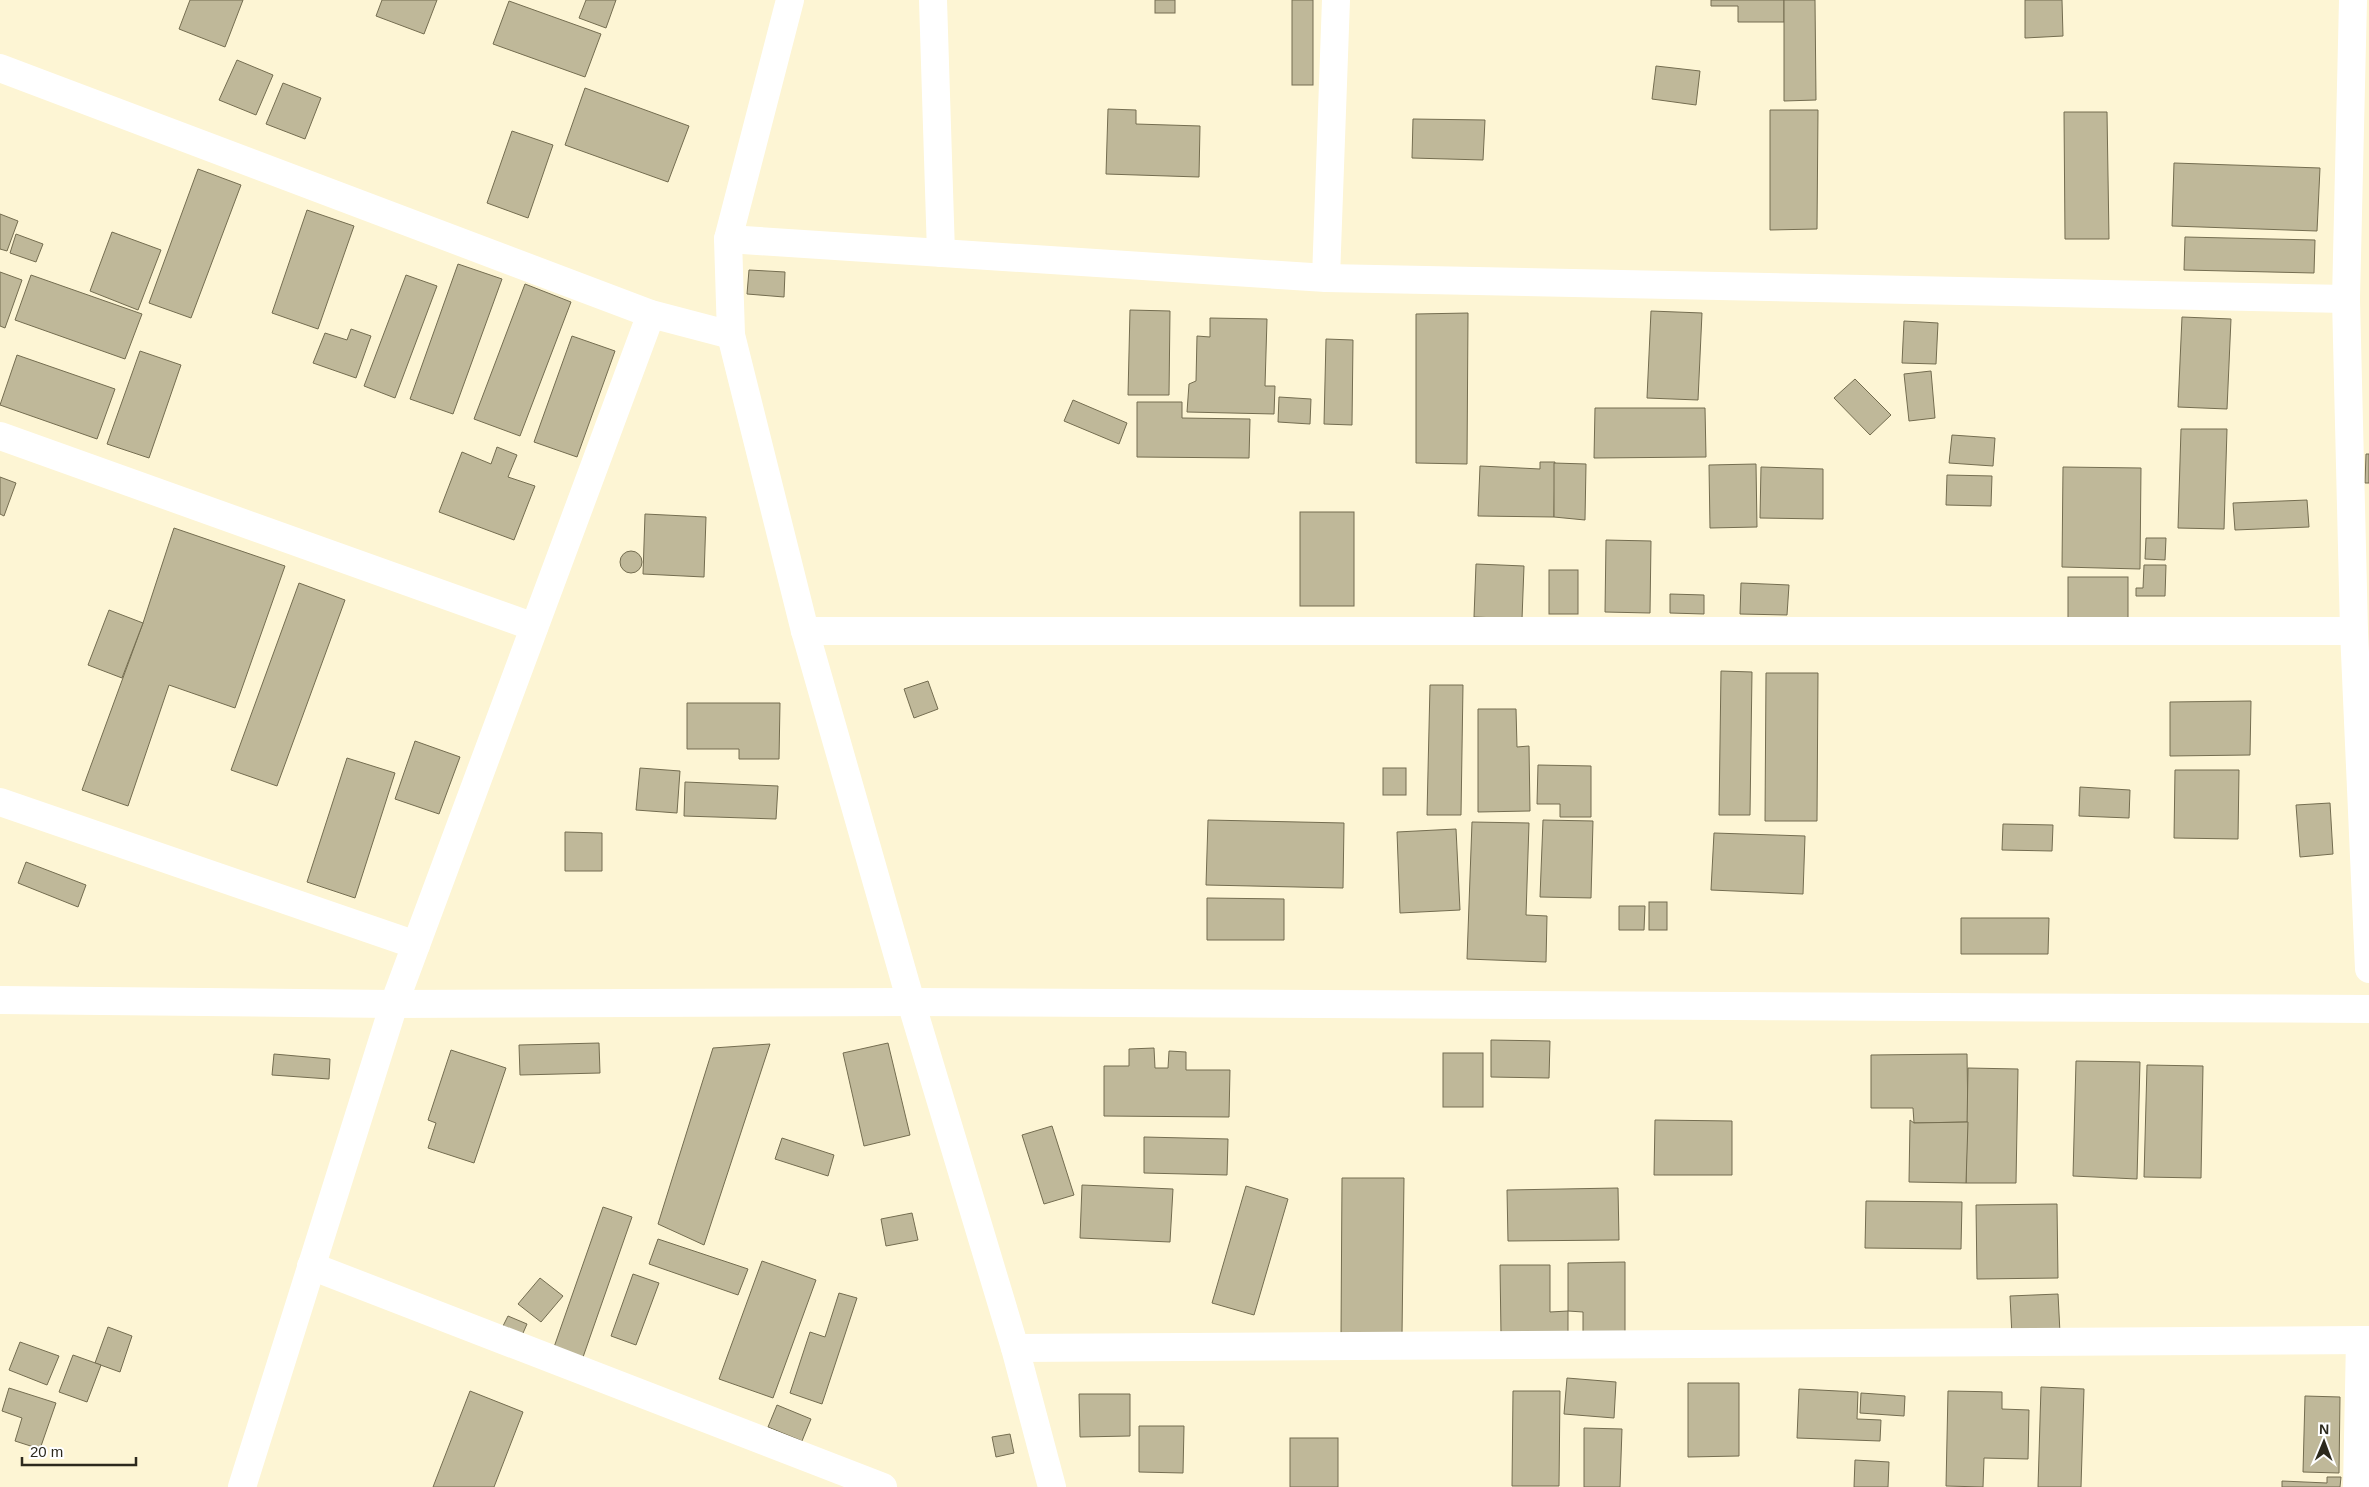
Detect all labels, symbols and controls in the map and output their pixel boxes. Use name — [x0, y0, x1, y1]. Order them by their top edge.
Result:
north arrow — [2299, 1417, 2349, 1467]
text: N — [2319, 1421, 2329, 1437]
scale bar — [22, 1434, 136, 1466]
text: 20 m — [30, 1443, 63, 1460]

